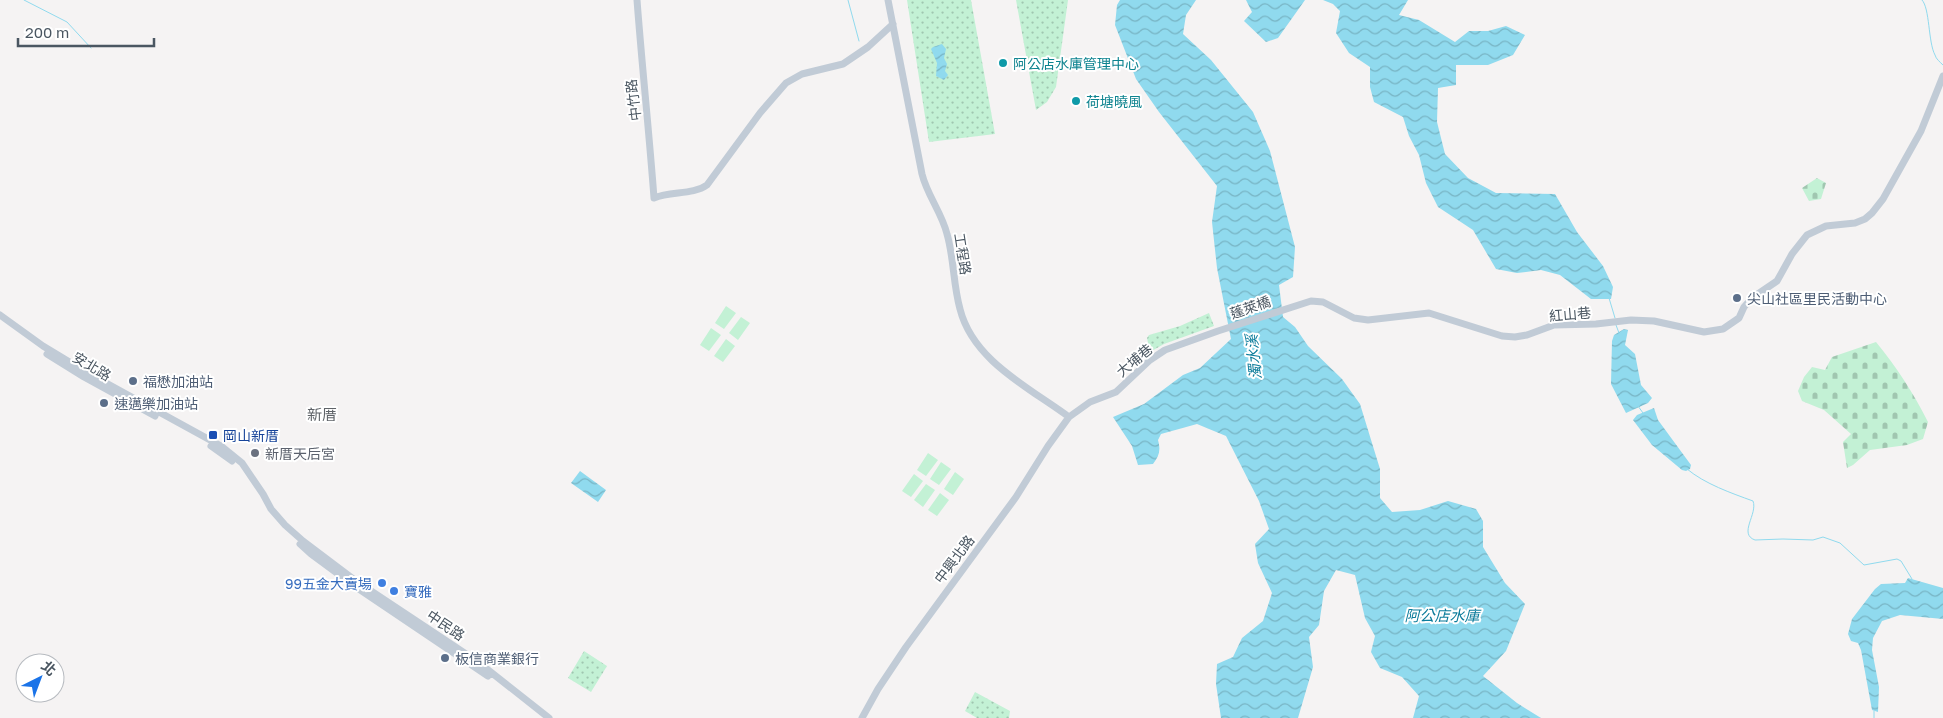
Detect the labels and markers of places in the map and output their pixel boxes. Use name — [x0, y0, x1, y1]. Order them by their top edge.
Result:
place label: 阿公店水庫管理中心 — [1013, 55, 1139, 72]
marker: 阿公店水庫管理中心 — [997, 57, 1009, 69]
place label: 荷塘曉風 — [1086, 93, 1142, 110]
marker: 荷塘曉風 — [1070, 95, 1082, 107]
place label: 尖山社區里民活動中心 — [1747, 290, 1887, 307]
marker: 尖山社區里民活動中心 — [1731, 292, 1743, 304]
place label: 福懋加油站 — [143, 373, 213, 390]
marker: 福懋加油站 — [127, 375, 139, 387]
place label: 速邁樂加油站 — [114, 395, 198, 412]
marker: 速邁樂加油站 — [98, 397, 110, 409]
place label: 岡山新厝 — [223, 427, 279, 444]
marker: 岡山新厝 — [207, 429, 219, 441]
place label: 新厝天后宮 — [265, 445, 335, 462]
marker: 新厝天后宮 — [249, 447, 261, 459]
place label: 99五金大賣場 — [285, 575, 372, 592]
marker: 99五金大賣場 — [376, 577, 388, 589]
place label: 寶雅 — [404, 583, 432, 600]
marker: 寶雅 — [388, 585, 400, 597]
place label: 板信商業銀行 — [455, 650, 539, 667]
marker: 板信商業銀行 — [439, 652, 451, 664]

